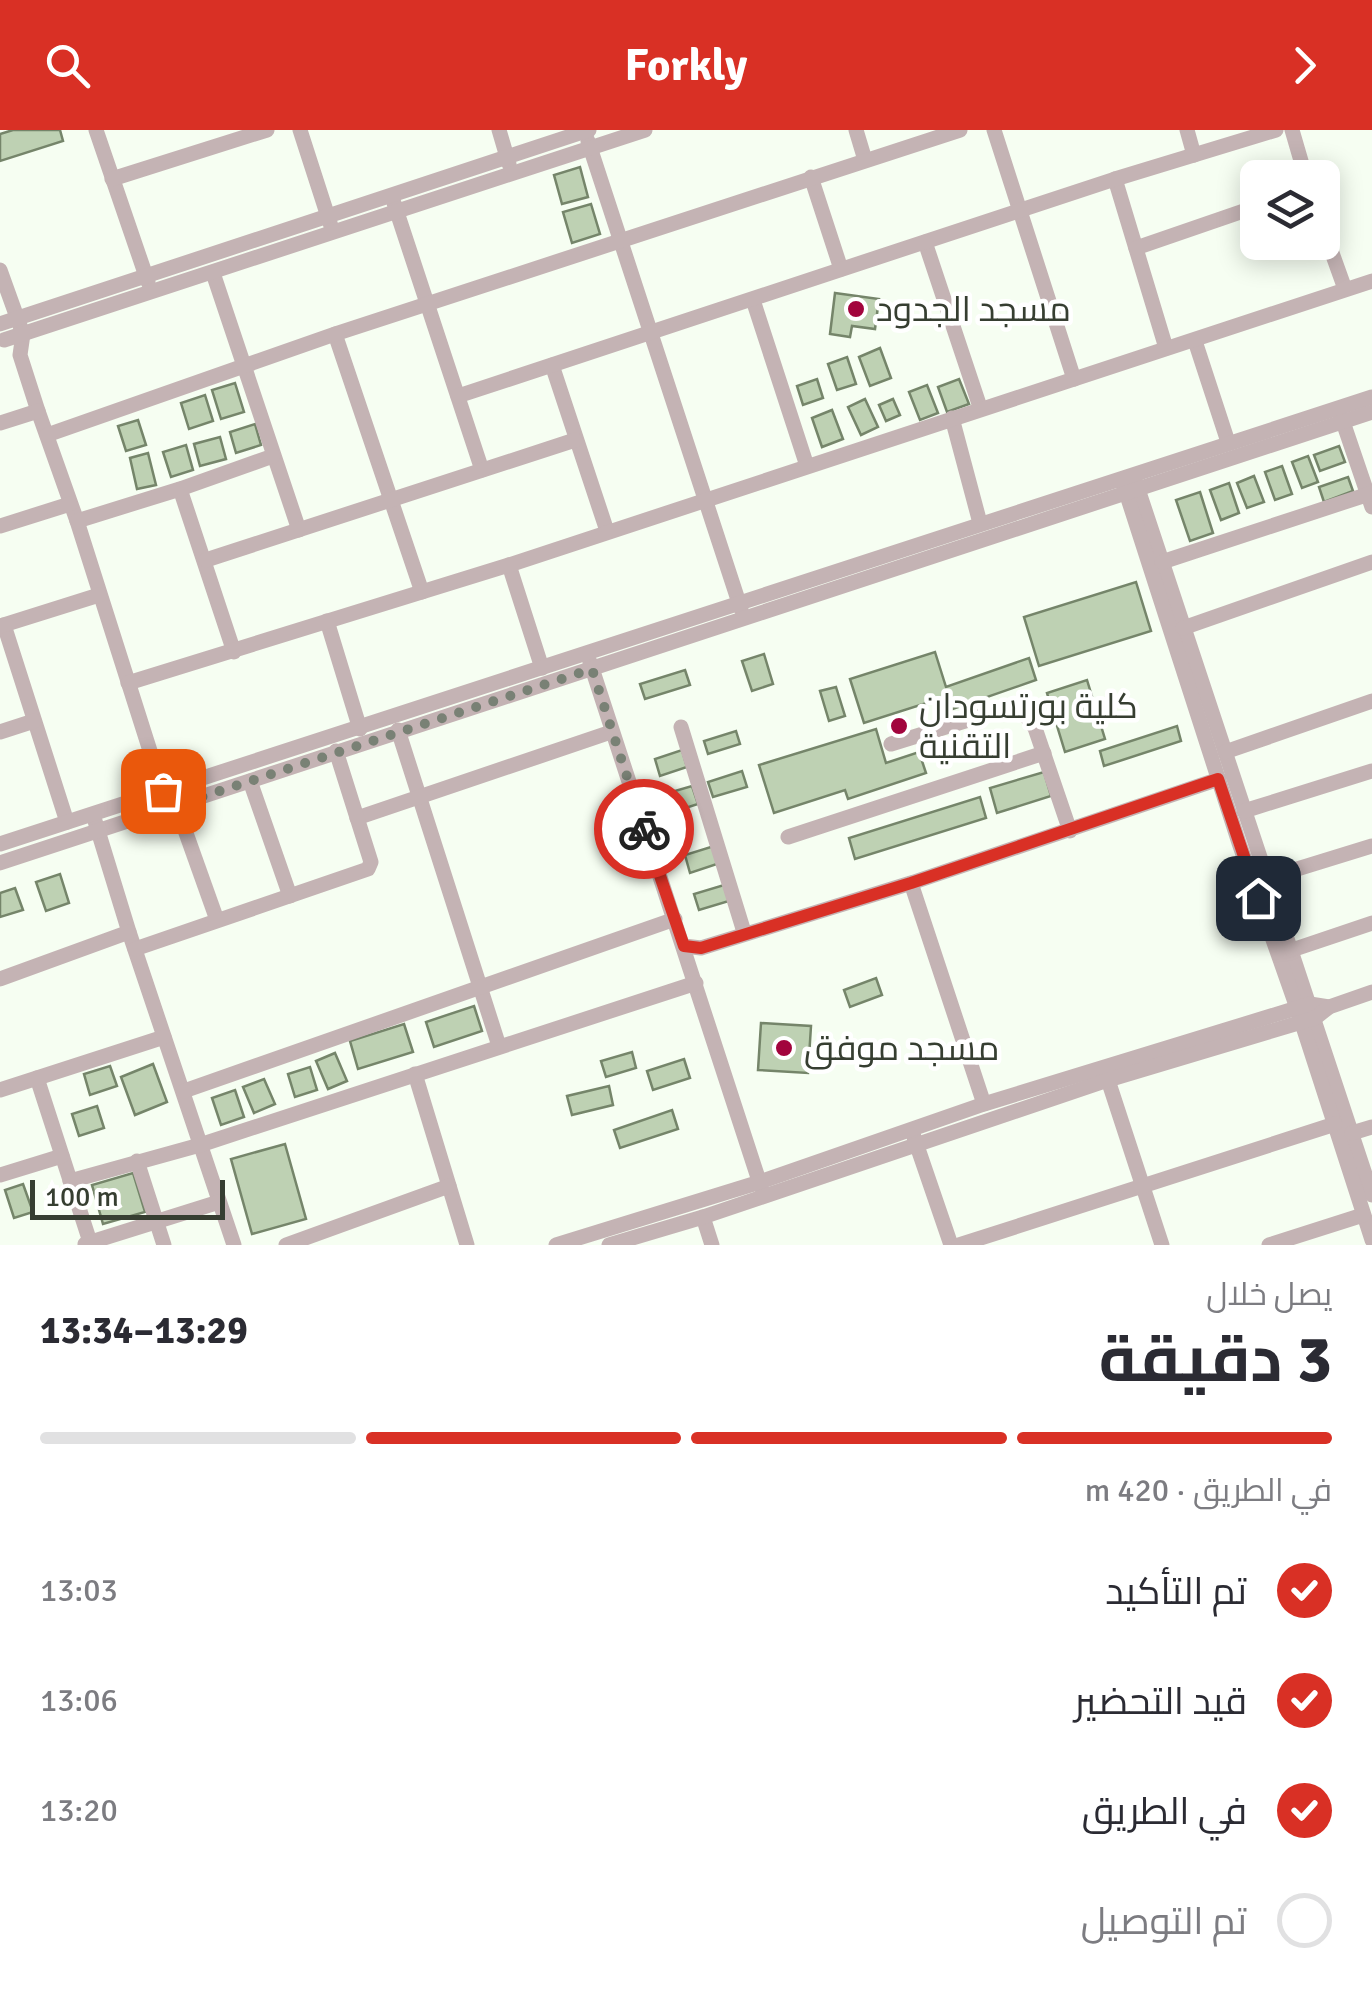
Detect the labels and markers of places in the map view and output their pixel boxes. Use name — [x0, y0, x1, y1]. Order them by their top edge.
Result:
place label: مسجد الجدود — [876, 288, 1071, 331]
marker: مسجد الجدود — [845, 298, 867, 320]
place label: كلية بورتسودان التقنية — [919, 685, 1138, 768]
marker: كلية بورتسودان التقنية — [888, 715, 910, 737]
pin — [121, 749, 206, 834]
pin — [1216, 856, 1301, 941]
place label: مسجد موفق — [804, 1027, 999, 1070]
marker: مسجد موفق — [773, 1037, 795, 1059]

